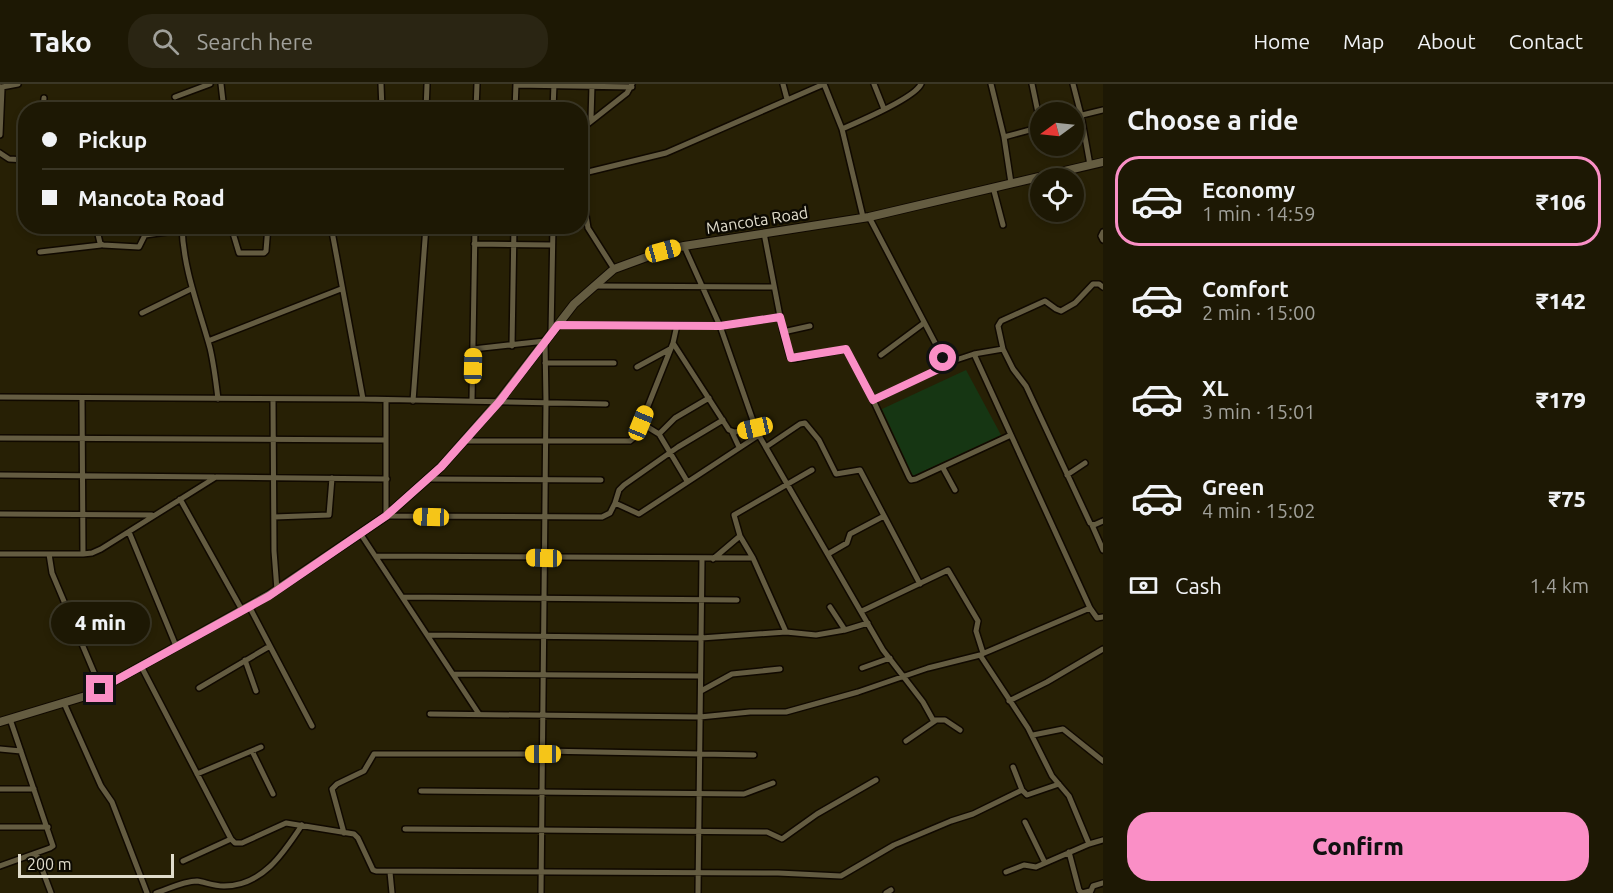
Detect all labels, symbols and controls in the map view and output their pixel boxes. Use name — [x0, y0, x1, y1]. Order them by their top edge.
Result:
search box — [128, 14, 548, 68]
icon: search — [149, 25, 182, 58]
text: Tako — [30, 26, 92, 57]
text: Search here — [197, 29, 313, 54]
text: Home — [1253, 29, 1310, 53]
text: Map — [1343, 29, 1384, 53]
text: About — [1417, 29, 1476, 53]
text: Contact — [1509, 29, 1583, 53]
north arrow — [1030, 102, 1084, 156]
map controls — [1030, 102, 1084, 222]
text: Choose a ride — [1127, 105, 1299, 135]
text: Pickup — [78, 127, 147, 152]
button: locate — [1030, 168, 1084, 222]
icon: car — [1130, 174, 1184, 228]
text: Economy — [1202, 177, 1295, 202]
text: Mancota Road — [78, 185, 225, 210]
text: ₹106 — [1536, 189, 1586, 214]
text: 1 min · 14:59 — [1202, 202, 1316, 225]
street label: Mancota Road — [705, 203, 809, 237]
car — [643, 238, 683, 264]
icon: car — [1130, 273, 1184, 327]
text: Comfort — [1202, 276, 1289, 301]
text: ₹142 — [1536, 288, 1586, 313]
text: 2 min · 15:00 — [1202, 301, 1316, 324]
route start — [929, 344, 956, 371]
car — [464, 348, 482, 384]
icon: car — [1130, 372, 1184, 426]
text: XL — [1202, 375, 1229, 400]
text: ₹179 — [1536, 387, 1586, 412]
text: 3 min · 15:01 — [1202, 400, 1316, 423]
car — [626, 403, 656, 443]
car — [735, 415, 775, 441]
icon: car — [1130, 471, 1184, 525]
text: Green — [1202, 474, 1264, 499]
text: ₹75 — [1549, 486, 1586, 511]
text: 4 min · 15:02 — [1202, 499, 1316, 522]
car — [413, 507, 449, 527]
car — [526, 549, 562, 567]
icon: cash — [1127, 569, 1160, 602]
text: Cash — [1175, 573, 1222, 598]
text: 1.4 km — [1530, 574, 1589, 597]
callout: 4 min — [51, 602, 150, 644]
text: 4 min — [75, 611, 126, 634]
route end — [86, 675, 113, 702]
car — [525, 745, 561, 763]
button: Confirm — [1127, 812, 1589, 881]
scale bar — [18, 851, 174, 878]
text: 200 m — [27, 855, 72, 873]

